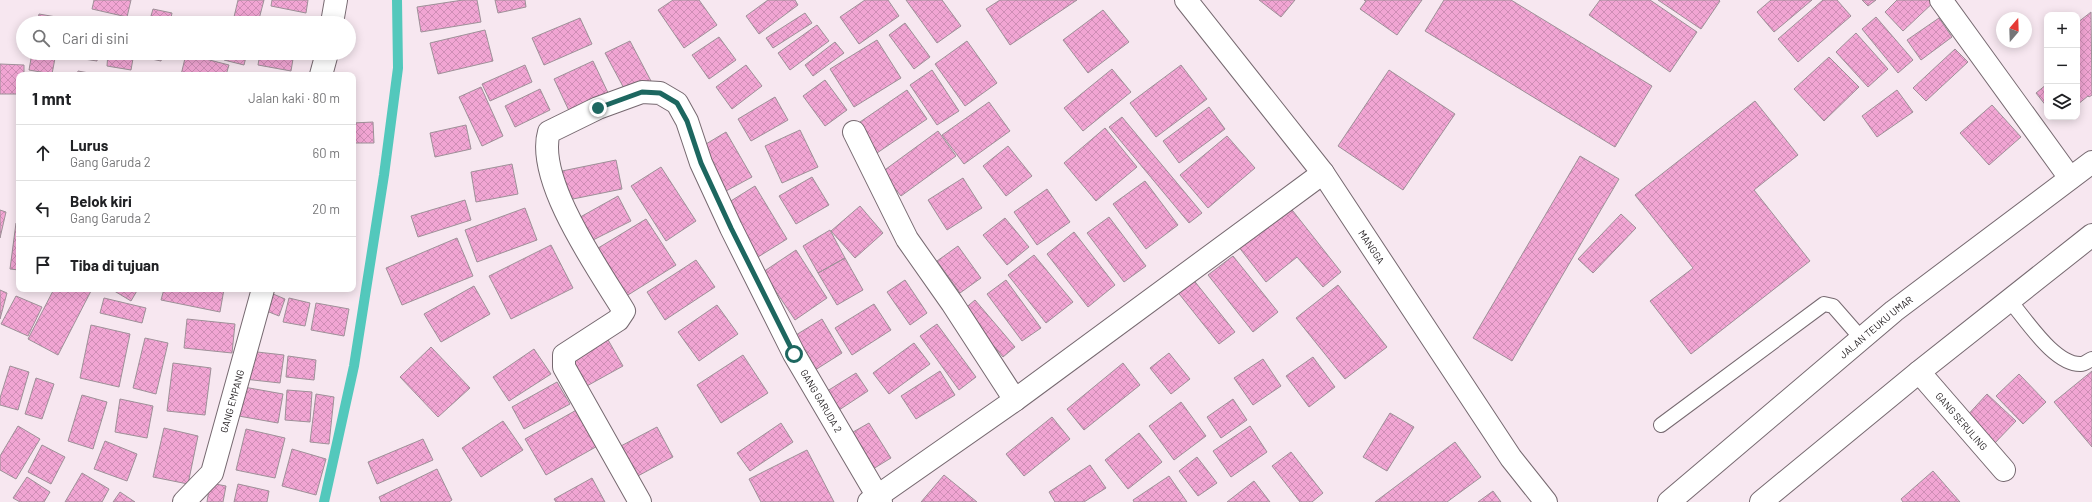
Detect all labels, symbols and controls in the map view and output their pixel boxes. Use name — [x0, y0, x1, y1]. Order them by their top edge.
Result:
north arrow — [1996, 12, 2032, 48]
map controls — [2044, 12, 2080, 120]
button: + — [2044, 12, 2080, 48]
search box — [16, 16, 356, 60]
icon: search — [30, 27, 52, 49]
text: Cari di sini — [62, 29, 129, 47]
button: − — [2044, 48, 2080, 84]
button: layers — [2044, 84, 2080, 120]
text: 1 mnt — [32, 88, 71, 108]
text: Jalan kaki · 80 m — [248, 90, 340, 106]
route end — [589, 99, 607, 117]
text: Lurus — [70, 136, 108, 154]
icon: ahead — [32, 142, 54, 164]
text: 60 m — [313, 145, 340, 161]
text: Gang Garuda 2 — [70, 154, 151, 170]
text: Belok kiri — [70, 192, 132, 210]
icon: left — [32, 198, 54, 220]
text: 20 m — [312, 201, 340, 217]
text: Gang Garuda 2 — [70, 210, 151, 226]
street label: MANGGA — [1356, 227, 1387, 266]
icon: arrive — [32, 254, 54, 276]
text: Tiba di tujuan — [70, 256, 159, 274]
street label: JALAN TEUKU UMAR — [1837, 293, 1915, 361]
route start — [785, 345, 803, 363]
street label: GANG GARUDA 2 — [798, 367, 845, 435]
street label: GANG EMPANG — [217, 368, 246, 434]
street label: GANG SERULING — [1933, 390, 1990, 453]

